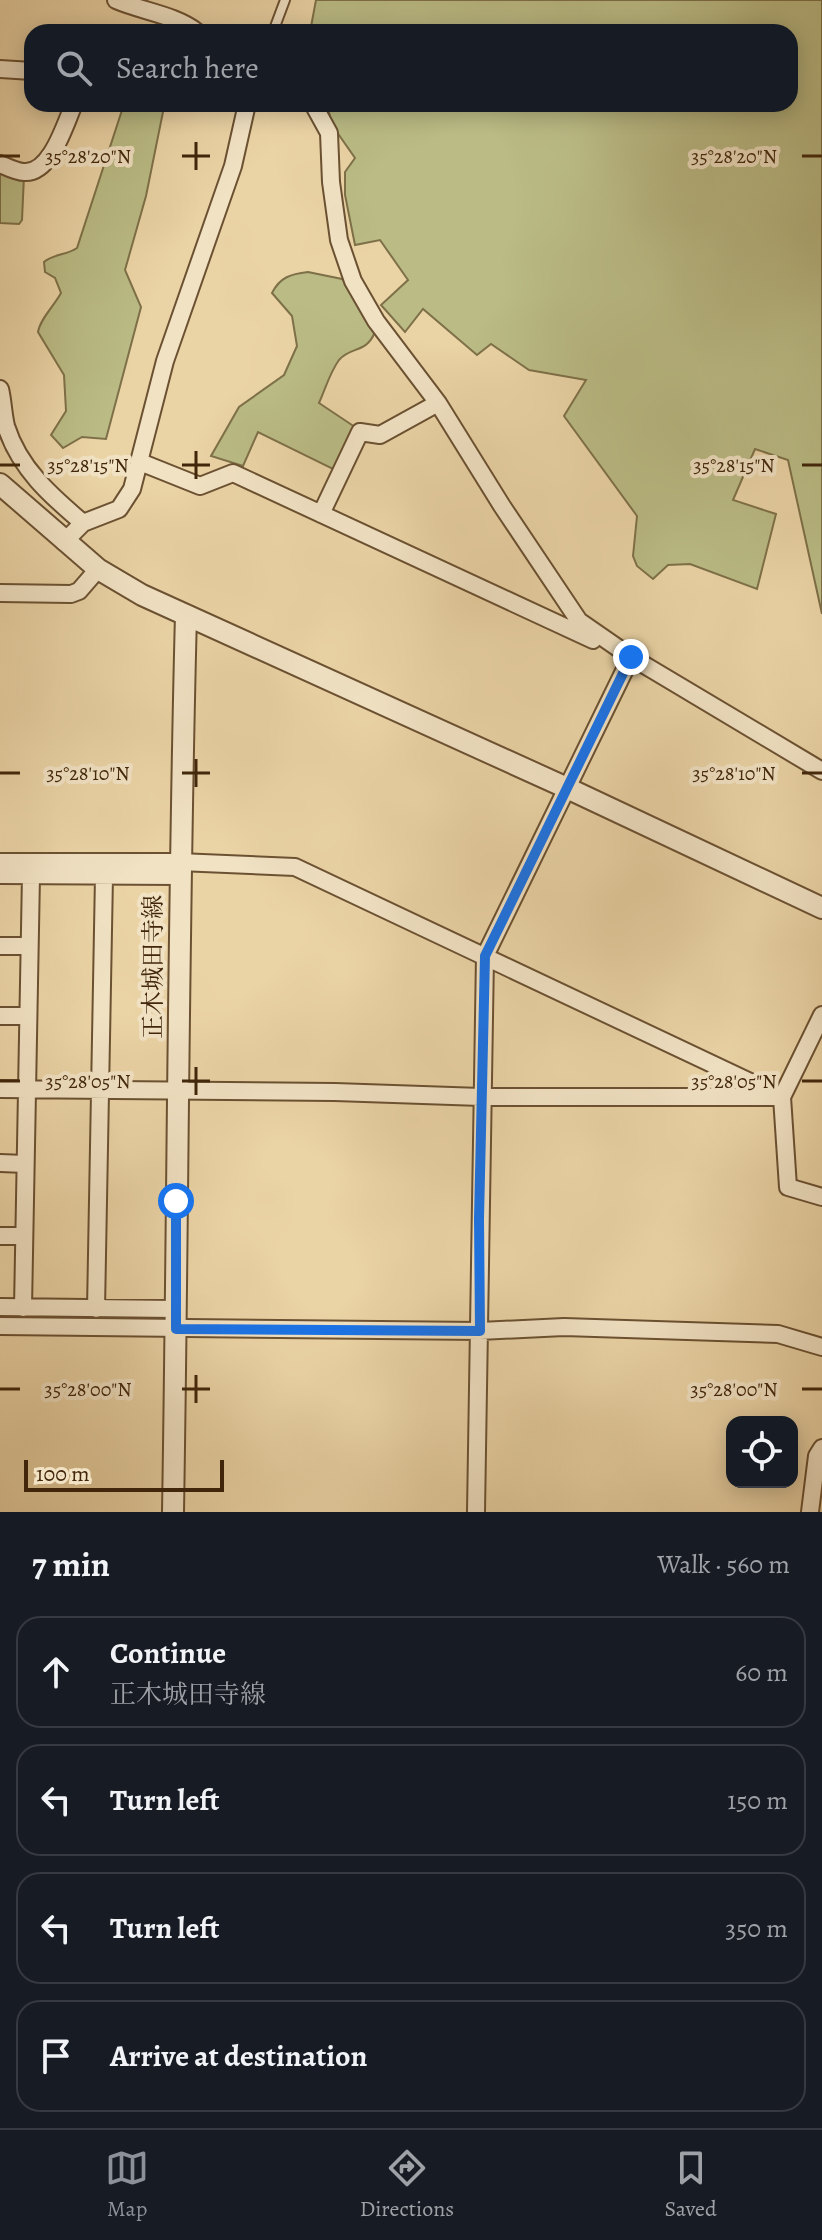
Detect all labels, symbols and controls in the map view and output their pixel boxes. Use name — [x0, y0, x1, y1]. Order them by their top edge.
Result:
search box — [24, 24, 798, 112]
icon: search — [52, 46, 96, 90]
text: Search here — [116, 48, 259, 88]
text: 35°28'20"N — [45, 143, 131, 170]
text: 35°28'20"N — [691, 143, 777, 170]
text: 35°28'15"N — [47, 452, 129, 479]
text: 35°28'15"N — [693, 452, 775, 479]
route end — [613, 639, 649, 675]
text: 35°28'10"N — [46, 760, 130, 787]
text: 35°28'10"N — [692, 760, 776, 787]
street label: 正木城田寺線 — [137, 895, 169, 1039]
text: 35°28'05"N — [45, 1068, 131, 1095]
text: 35°28'05"N — [691, 1068, 777, 1095]
route start — [158, 1183, 194, 1219]
text: 35°28'00"N — [44, 1376, 132, 1403]
text: 35°28'00"N — [690, 1376, 778, 1403]
map controls — [726, 1416, 798, 1488]
button: locate — [726, 1416, 798, 1488]
scale bar — [24, 1456, 224, 1492]
text: 100 m — [36, 1459, 90, 1489]
text: 7 min — [32, 1541, 110, 1588]
text: Walk · 560 m — [657, 1547, 790, 1582]
text: Continue — [110, 1633, 226, 1673]
icon: ahead — [34, 1650, 78, 1694]
text: 60 m — [735, 1655, 788, 1690]
text: 正木城田寺線 — [110, 1677, 266, 1712]
icon: left — [34, 1778, 78, 1822]
text: Turn left — [110, 1780, 219, 1820]
text: 150 m — [727, 1783, 788, 1818]
icon: left — [34, 1906, 78, 1950]
text: Turn left — [110, 1908, 219, 1948]
text: 350 m — [725, 1911, 788, 1946]
icon: arrive — [34, 2034, 78, 2078]
text: Arrive at destination — [110, 2036, 367, 2076]
tab: Map — [105, 2146, 149, 2224]
tab: Directions — [360, 2146, 454, 2224]
tab: Saved — [665, 2146, 717, 2224]

